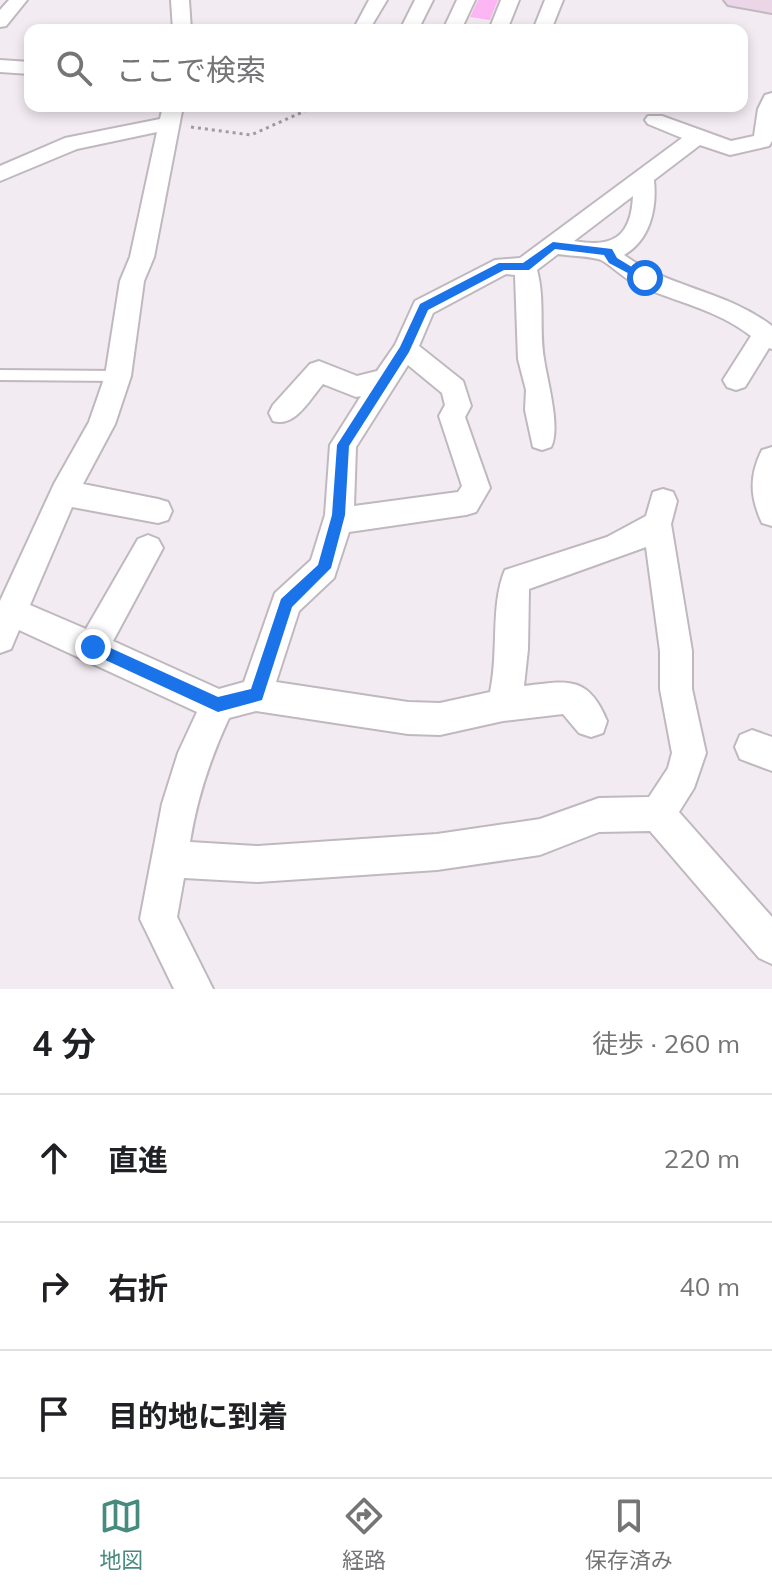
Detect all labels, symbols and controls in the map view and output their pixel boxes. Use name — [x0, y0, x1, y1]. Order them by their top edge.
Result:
search box — [24, 24, 748, 112]
icon: search — [52, 46, 96, 90]
text: ここで検索 — [116, 51, 266, 89]
route start — [627, 260, 663, 296]
route end — [75, 629, 111, 665]
text: 4 分 — [32, 1022, 96, 1065]
text: 徒歩 · 260 m — [592, 1027, 740, 1060]
icon: ahead — [32, 1136, 76, 1180]
text: 直進 — [108, 1141, 168, 1179]
text: 220 m — [664, 1142, 740, 1175]
icon: right — [32, 1264, 76, 1308]
text: 右折 — [108, 1269, 168, 1307]
text: 40 m — [679, 1270, 740, 1303]
icon: arrive — [32, 1392, 76, 1436]
text: 目的地に到着 — [108, 1397, 288, 1435]
tab: 地図 — [99, 1494, 143, 1574]
tab: 経路 — [342, 1494, 386, 1574]
tab: 保存済み — [585, 1494, 673, 1574]

